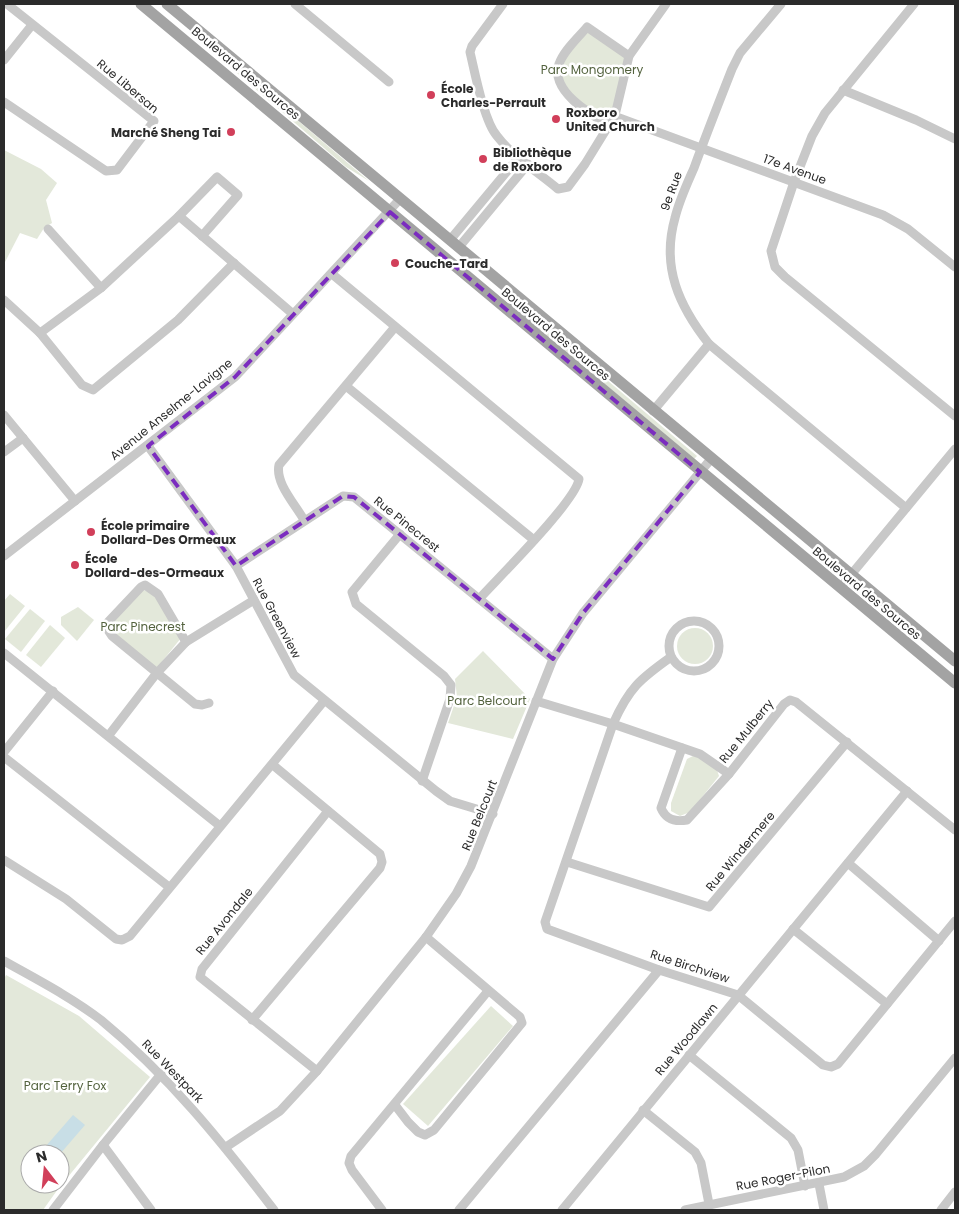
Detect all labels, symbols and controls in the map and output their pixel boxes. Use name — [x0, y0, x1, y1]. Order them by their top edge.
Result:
street label: Boulevard des Sources — [188, 23, 304, 123]
street label: Rue Libersan — [93, 55, 163, 117]
park label: Parc Mongomery — [541, 61, 644, 78]
place label: École Charles-Perrault — [441, 80, 546, 111]
marker: École Charles-Perrault — [425, 89, 437, 101]
place label: Roxboro United Church — [566, 104, 655, 135]
marker: Roxboro United Church — [550, 113, 562, 125]
place label: Marché Sheng Tai — [111, 124, 221, 141]
marker: Marché Sheng Tai — [225, 126, 237, 138]
place label: Bibliothèque de Roxboro — [493, 144, 572, 175]
street label: 17e Avenue — [761, 150, 829, 188]
marker: Bibliothèque de Roxboro — [477, 153, 489, 165]
street label: 9e Rue — [656, 169, 686, 213]
place label: Couche-Tard — [405, 255, 488, 272]
marker: Couche-Tard — [389, 257, 401, 269]
street label: Boulevard des Sources — [498, 284, 614, 384]
street label: Avenue Anselme-Lavigne — [106, 354, 236, 464]
street label: Rue Pinecrest — [370, 492, 444, 556]
place label: École primaire Dollard-Des Ormeaux — [101, 517, 237, 548]
marker: École primaire Dollard-Des Ormeaux — [85, 526, 97, 538]
street label: Boulevard des Sources — [809, 543, 925, 643]
place label: École Dollard-des-Ormeaux — [85, 550, 225, 581]
marker: École Dollard-des-Ormeaux — [69, 559, 81, 571]
street label: Rue Greenview — [249, 575, 305, 661]
park label: Parc Pinecrest — [101, 618, 185, 635]
park label: Parc Belcourt — [447, 692, 527, 709]
street label: Rue Mulberry — [715, 695, 777, 767]
street label: Rue Belcourt — [457, 777, 501, 853]
street label: Rue Windermere — [701, 807, 779, 895]
street label: Rue Avondale — [191, 884, 257, 958]
street label: Rue Birchview — [648, 945, 732, 987]
street label: Rue Woodlawn — [651, 999, 721, 1079]
street label: Rue Westpark — [138, 1035, 208, 1107]
park label: Parc Terry Fox — [24, 1077, 106, 1094]
north arrow — [20, 1144, 70, 1194]
text: N — [34, 1145, 49, 1168]
street label: Rue Roger-Pilon — [735, 1160, 831, 1194]

